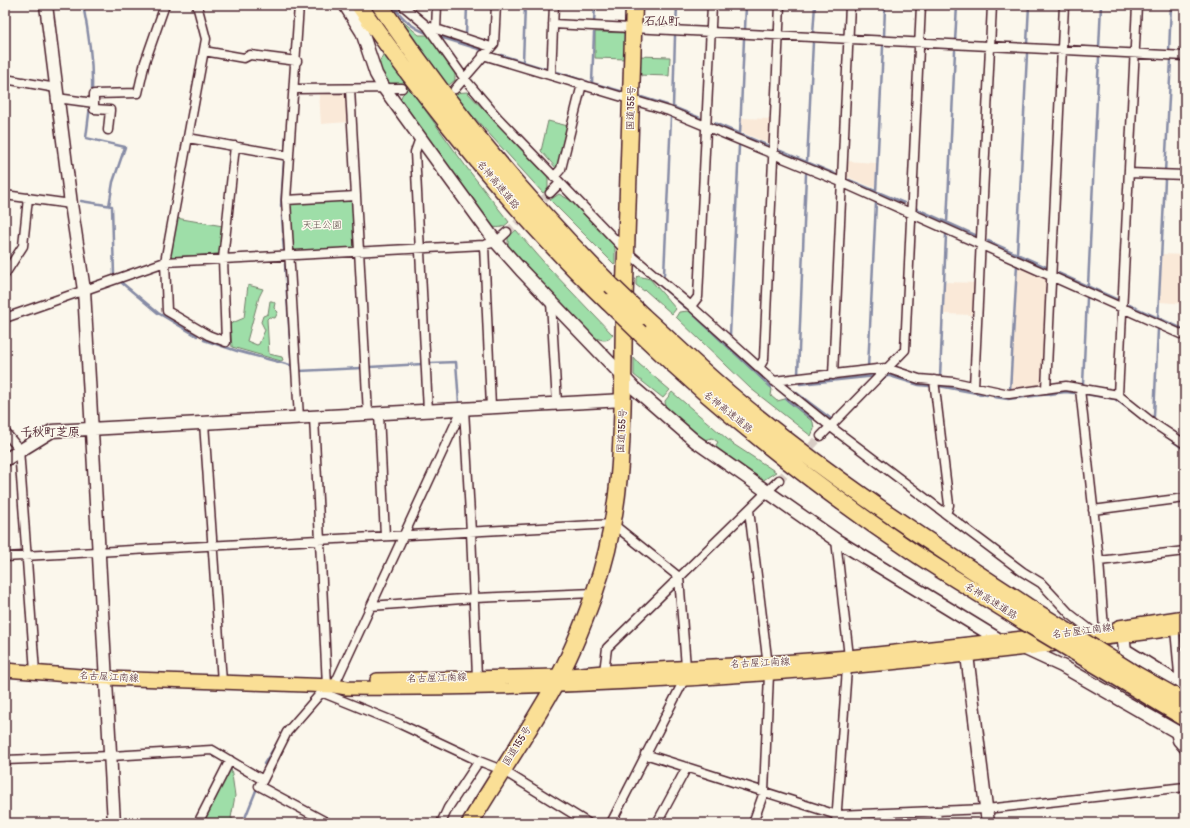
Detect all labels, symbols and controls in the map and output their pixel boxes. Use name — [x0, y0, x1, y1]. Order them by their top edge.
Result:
district label: 石仏町 — [644, 14, 680, 29]
street label: 国道155号 — [624, 85, 638, 131]
street label: 名神高速道路 — [474, 158, 522, 212]
park label: 天王公園 — [302, 219, 342, 231]
street label: 名神高速道路 — [701, 388, 755, 436]
street label: 国道155号 — [615, 408, 629, 454]
district label: 千秋町芝原 — [20, 425, 80, 440]
street label: 名神高速道路 — [962, 580, 1020, 622]
street label: 名古屋江南線 — [1051, 621, 1113, 641]
street label: 名古屋江南線 — [730, 655, 790, 671]
street label: 名古屋江南線 — [79, 669, 139, 685]
street label: 名古屋江南線 — [407, 671, 467, 685]
street label: 国道155号 — [500, 724, 534, 768]

